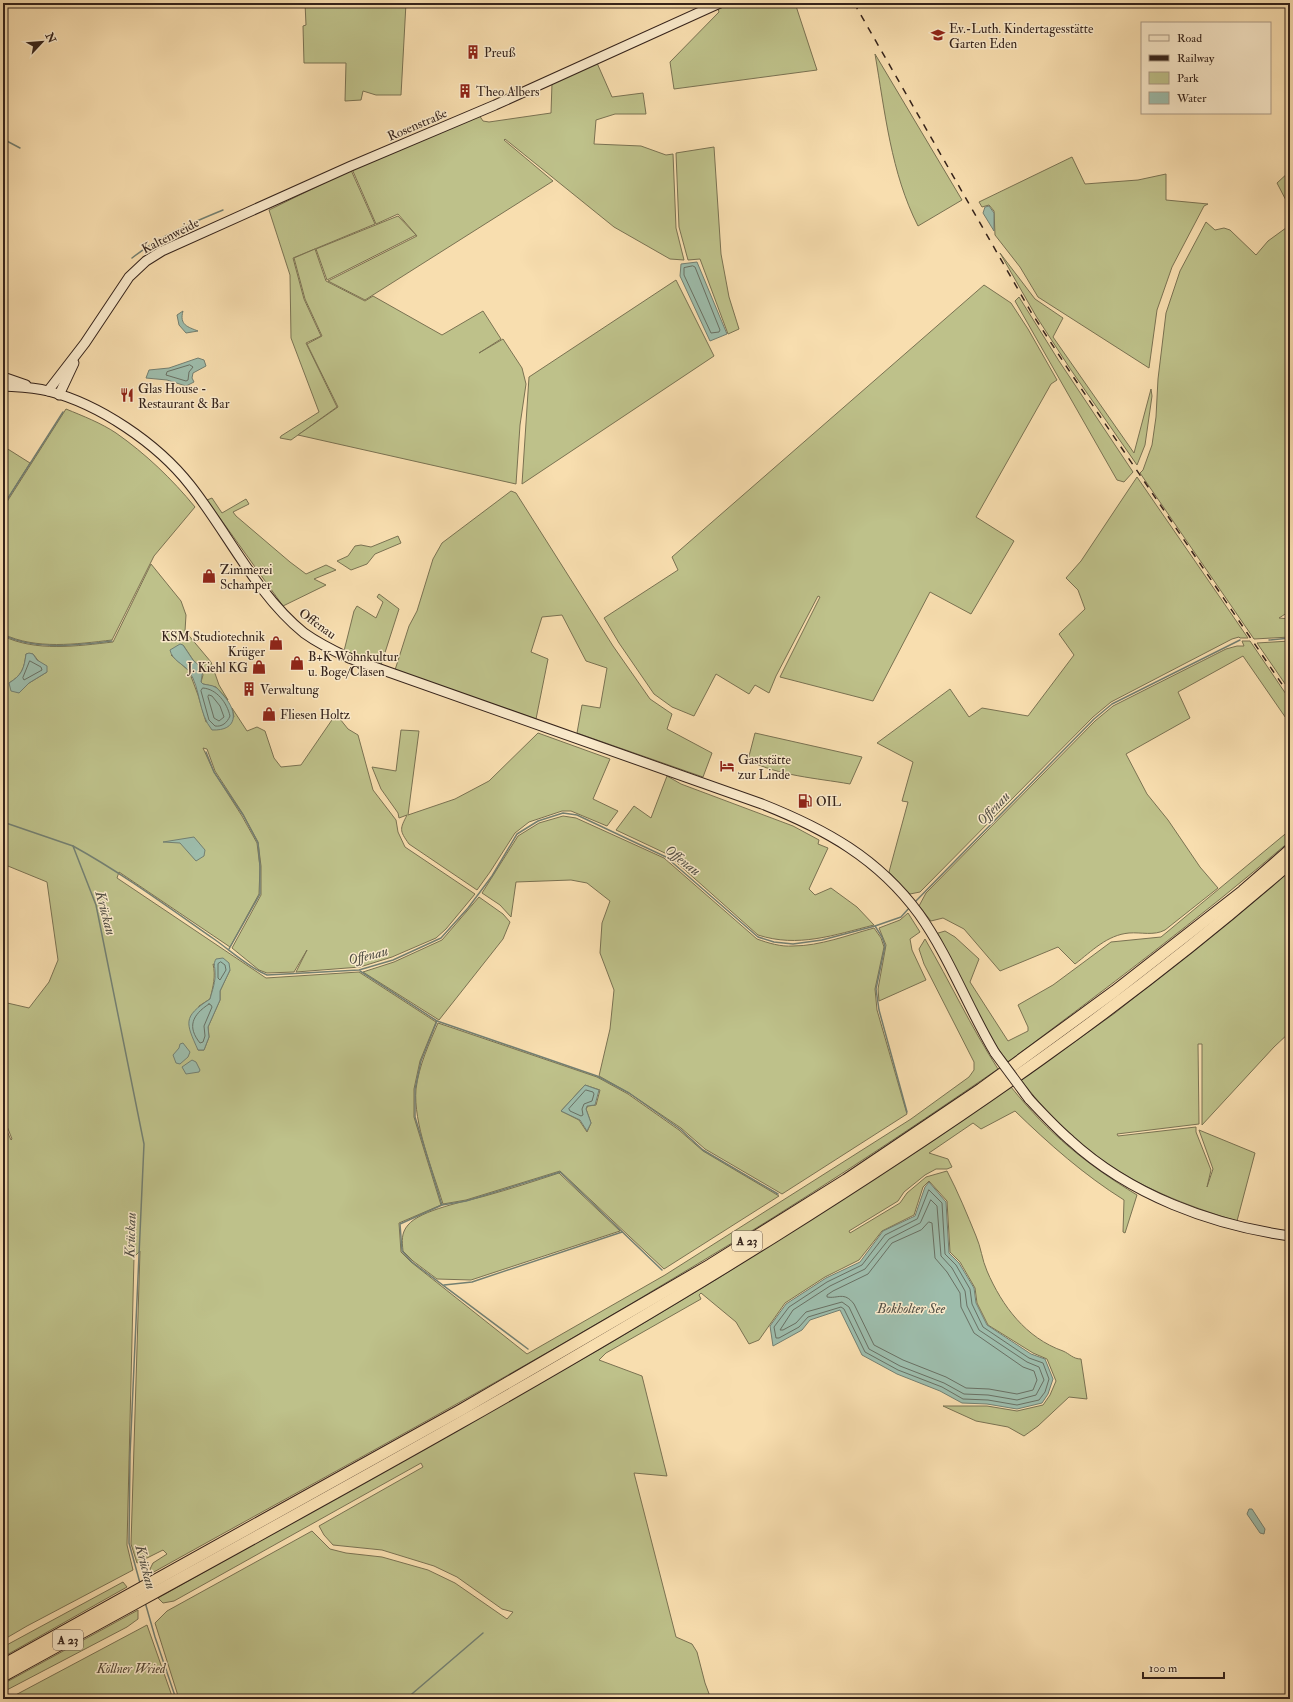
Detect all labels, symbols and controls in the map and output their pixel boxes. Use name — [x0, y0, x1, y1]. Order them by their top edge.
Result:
place label: Ev.-Luth. Kindertagesstätte Garten Eden — [949, 21, 1094, 52]
north arrow — [22, 22, 62, 62]
legend — [1141, 22, 1271, 114]
school or university icon: Ev.-Luth. Kindertagesstätte Garten Eden — [930, 27, 946, 43]
text: N — [42, 30, 59, 46]
text: Road — [1177, 31, 1202, 46]
building icon: Preuß — [465, 44, 481, 60]
place label: Preuß — [484, 45, 515, 61]
text: Railway — [1177, 51, 1215, 66]
text: Park — [1177, 71, 1199, 86]
building icon: Theo Albers — [457, 83, 473, 99]
place label: Theo Albers — [476, 84, 540, 100]
text: Water — [1176, 91, 1207, 106]
street label: Rosenstraße — [385, 105, 450, 145]
street label: Kaltenweide — [139, 214, 202, 257]
place label: Glas House - Restaurant & Bar — [138, 381, 230, 412]
restaurant icon: Glas House - Restaurant & Bar — [119, 387, 135, 403]
place label: Zimmerei Schamper — [220, 562, 273, 594]
shop icon: Zimmerei Schamper — [201, 568, 217, 584]
street label: Offenau — [296, 605, 339, 643]
place label: KSM Studiotechnik Krüger — [161, 629, 266, 660]
shop icon: KSM Studiotechnik Krüger — [268, 635, 284, 651]
place label: B+K Wohnkultur u. Boge/Clasen — [308, 649, 399, 680]
shop icon: B+K Wohnkultur u. Boge/Clasen — [289, 655, 305, 671]
shop icon: J. Kiehl KG — [251, 659, 267, 675]
place label: J. Kiehl KG — [186, 660, 248, 676]
building icon: Verwaltung — [241, 681, 257, 697]
place label: Verwaltung — [260, 682, 320, 698]
shop icon: Fliesen Holtz — [261, 706, 277, 722]
place label: Fliesen Holtz — [280, 707, 351, 723]
place label: Gaststätte zur Linde — [738, 752, 791, 783]
hotel icon: Gaststätte zur Linde — [719, 758, 735, 774]
water label: Offenau — [973, 788, 1014, 829]
fuel station icon: OIL — [797, 793, 813, 809]
place label: OIL — [816, 794, 842, 810]
water label: Offenau — [662, 841, 704, 880]
water label: Krückau — [91, 888, 120, 937]
water label: Offenau — [346, 942, 390, 969]
water label: Krückau — [121, 1212, 140, 1259]
road number: A 23 — [732, 1231, 762, 1251]
water label: Bokholter See — [876, 1300, 945, 1317]
water label: Krückau — [131, 1542, 160, 1591]
road number: A 23 — [53, 1630, 83, 1650]
scale bar — [1143, 1654, 1224, 1680]
park label: Köllner Wried — [96, 1661, 167, 1677]
text: 100 m — [1149, 1661, 1178, 1676]

